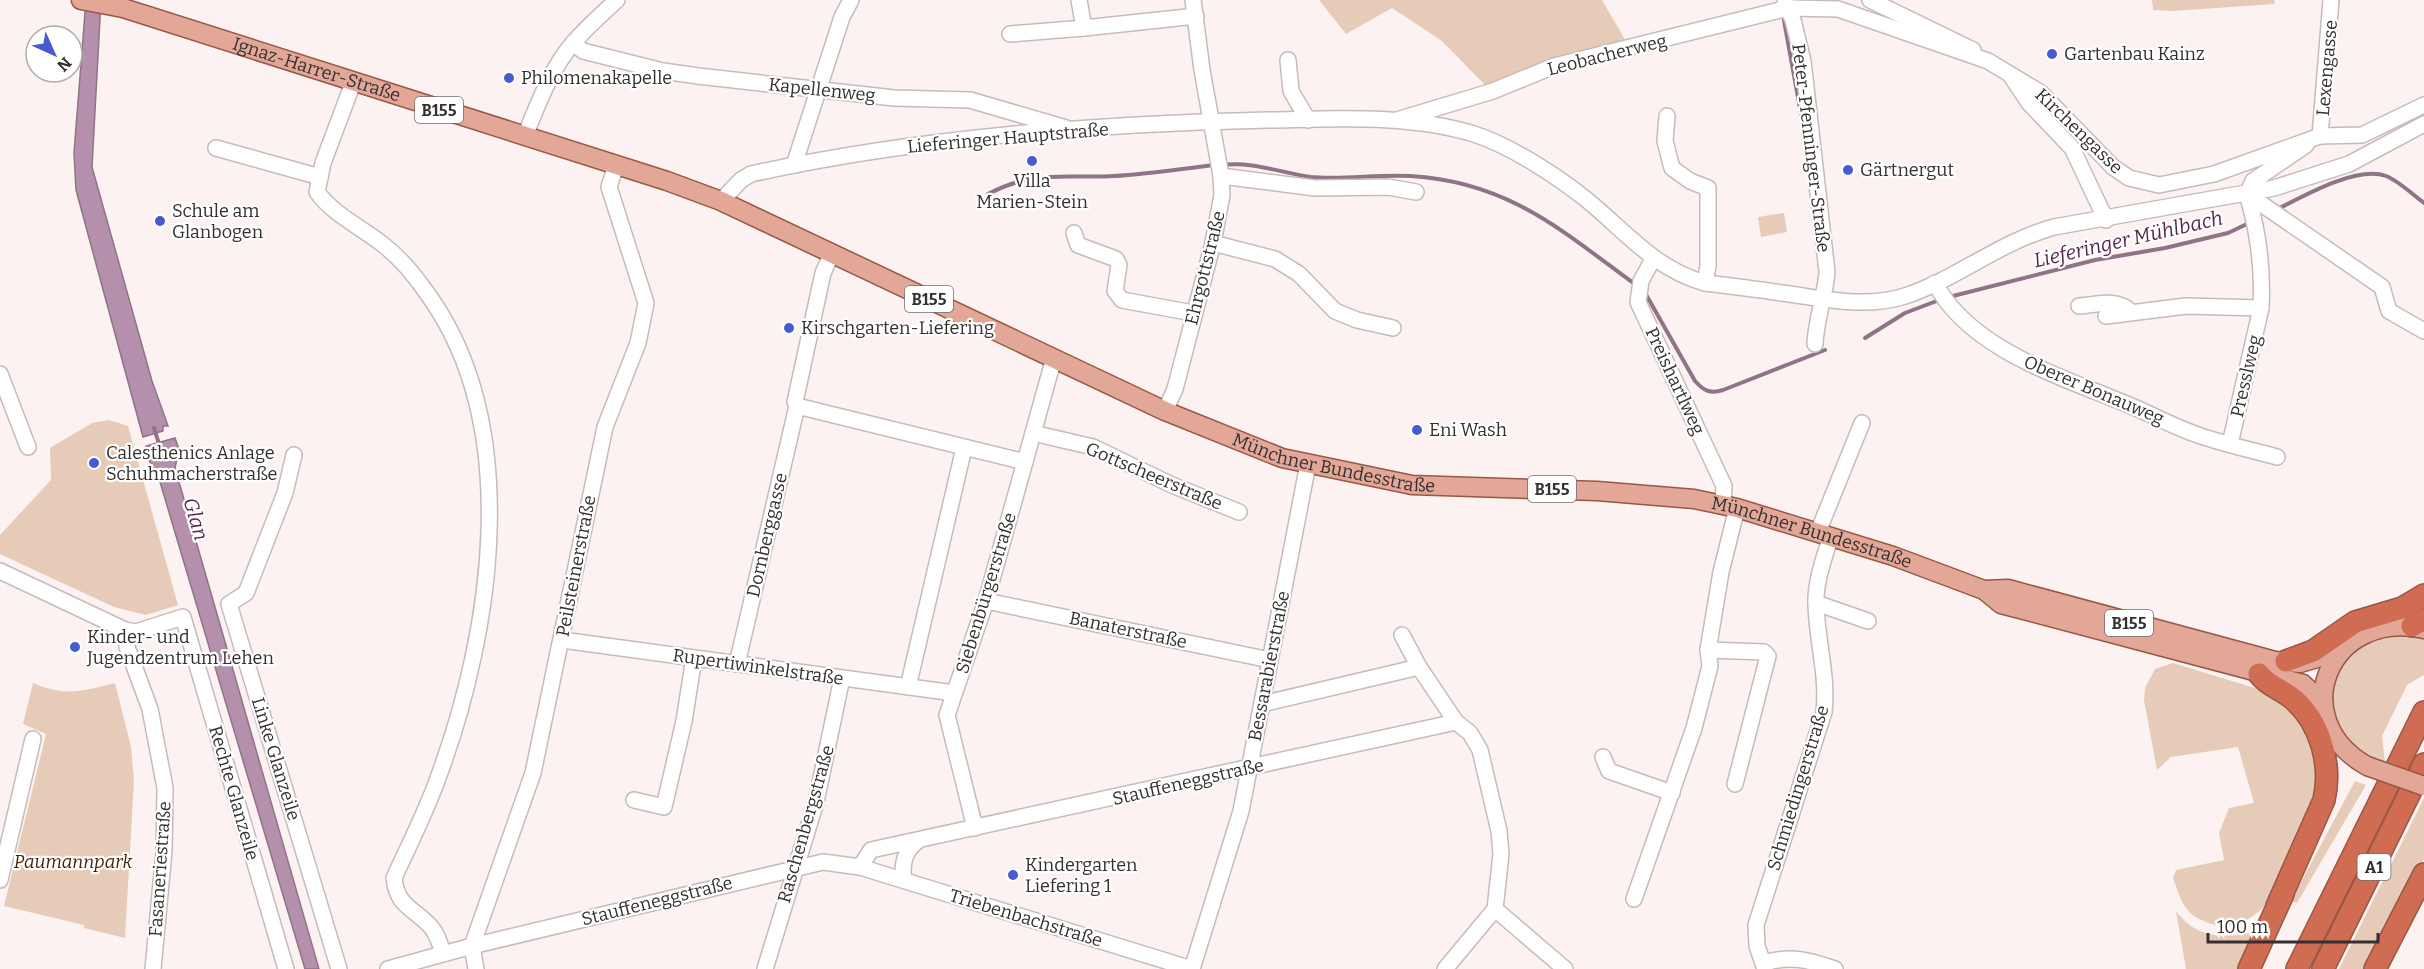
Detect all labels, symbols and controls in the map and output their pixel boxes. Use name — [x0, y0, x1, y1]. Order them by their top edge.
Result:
street label: Lexengasse — [2312, 19, 2342, 117]
north arrow — [24, 24, 84, 84]
street label: Leobacherweg — [1545, 30, 1669, 80]
street label: Ignaz-Harrer-Straße — [230, 33, 403, 107]
street label: Peter-Pfenninger-Straße — [1787, 42, 1835, 254]
place label: Gartenbau Kainz — [2064, 43, 2205, 65]
marker: Gartenbau Kainz — [2045, 47, 2059, 61]
text: N — [53, 53, 75, 75]
place label: Philomenakapelle — [521, 67, 672, 89]
marker: Philomenakapelle — [502, 71, 516, 85]
street label: Kapellenweg — [767, 73, 877, 107]
street label: Kirchengasse — [2031, 84, 2127, 178]
road number: B155 — [415, 97, 463, 123]
street label: Lieferinger Hauptstraße — [906, 118, 1110, 158]
marker: Villa Marien-Stein — [1025, 154, 1039, 168]
place label: Gärtnergut — [1860, 159, 1954, 181]
marker: Gärtnergut — [1841, 163, 1855, 177]
place label: Villa Marien-Stein — [976, 170, 1088, 213]
place label: Schule am Glanbogen — [172, 200, 264, 243]
water label: Lieferinger Mühlbach — [2031, 206, 2225, 273]
street label: Ehrgottstraße — [1180, 209, 1230, 327]
marker: Schule am Glanbogen — [153, 214, 167, 228]
road number: B155 — [905, 286, 953, 312]
place label: Kirschgarten-Liefering — [801, 317, 994, 339]
marker: Kirschgarten-Liefering — [782, 321, 796, 335]
street label: Preishartlweg — [1641, 324, 1709, 438]
street label: Presslweg — [2226, 333, 2266, 419]
street label: Oberer Bonauweg — [2020, 350, 2168, 430]
place label: Eni Wash — [1429, 419, 1507, 441]
marker: Eni Wash — [1410, 423, 1424, 437]
street label: Münchner Bundesstraße — [1229, 428, 1435, 497]
street label: Gottscheerstraße — [1082, 437, 1226, 515]
place label: Calesthenics Anlage Schuhmacherstraße — [106, 442, 277, 485]
marker: Calesthenics Anlage Schuhmacherstraße — [87, 456, 101, 470]
street label: Dornberggasse — [742, 471, 792, 599]
road number: B155 — [1528, 476, 1576, 502]
street label: Münchner Bundesstraße — [1710, 492, 1915, 573]
street label: Peilsteinerstraße — [552, 493, 600, 639]
water label: Glan — [178, 495, 214, 543]
street label: Siebenbürgerstraße — [951, 510, 1021, 676]
street label: Bessarabierstraße — [1244, 589, 1294, 743]
street label: Banaterstraße — [1067, 607, 1189, 653]
road number: B155 — [2105, 610, 2153, 636]
place label: Kinder- und Jugendzentrum Lehen — [86, 626, 274, 669]
marker: Kinder- und Jugendzentrum Lehen — [68, 640, 82, 654]
street label: Rupertiwinkelstraße — [671, 644, 845, 690]
street label: Linke Glanzeile — [247, 695, 305, 823]
street label: Schmiedingerstraße — [1762, 703, 1834, 873]
street label: Rechte Glanzeile — [204, 723, 264, 863]
street label: Raschenbergstraße — [773, 743, 839, 905]
street label: Stauffeneggstraße — [1110, 754, 1266, 810]
street label: Fasaneriestraße — [144, 801, 176, 937]
park label: Paumannpark — [14, 851, 132, 873]
place label: Kindergarten Liefering 1 — [1025, 854, 1138, 897]
road number: A1 — [2358, 854, 2390, 880]
marker: Kindergarten Liefering 1 — [1006, 868, 1020, 882]
street label: Stauffeneggstraße — [579, 872, 735, 930]
street label: Triebenbachstraße — [947, 884, 1105, 952]
scale bar — [2208, 906, 2378, 944]
text: 100 m — [2217, 916, 2268, 938]

